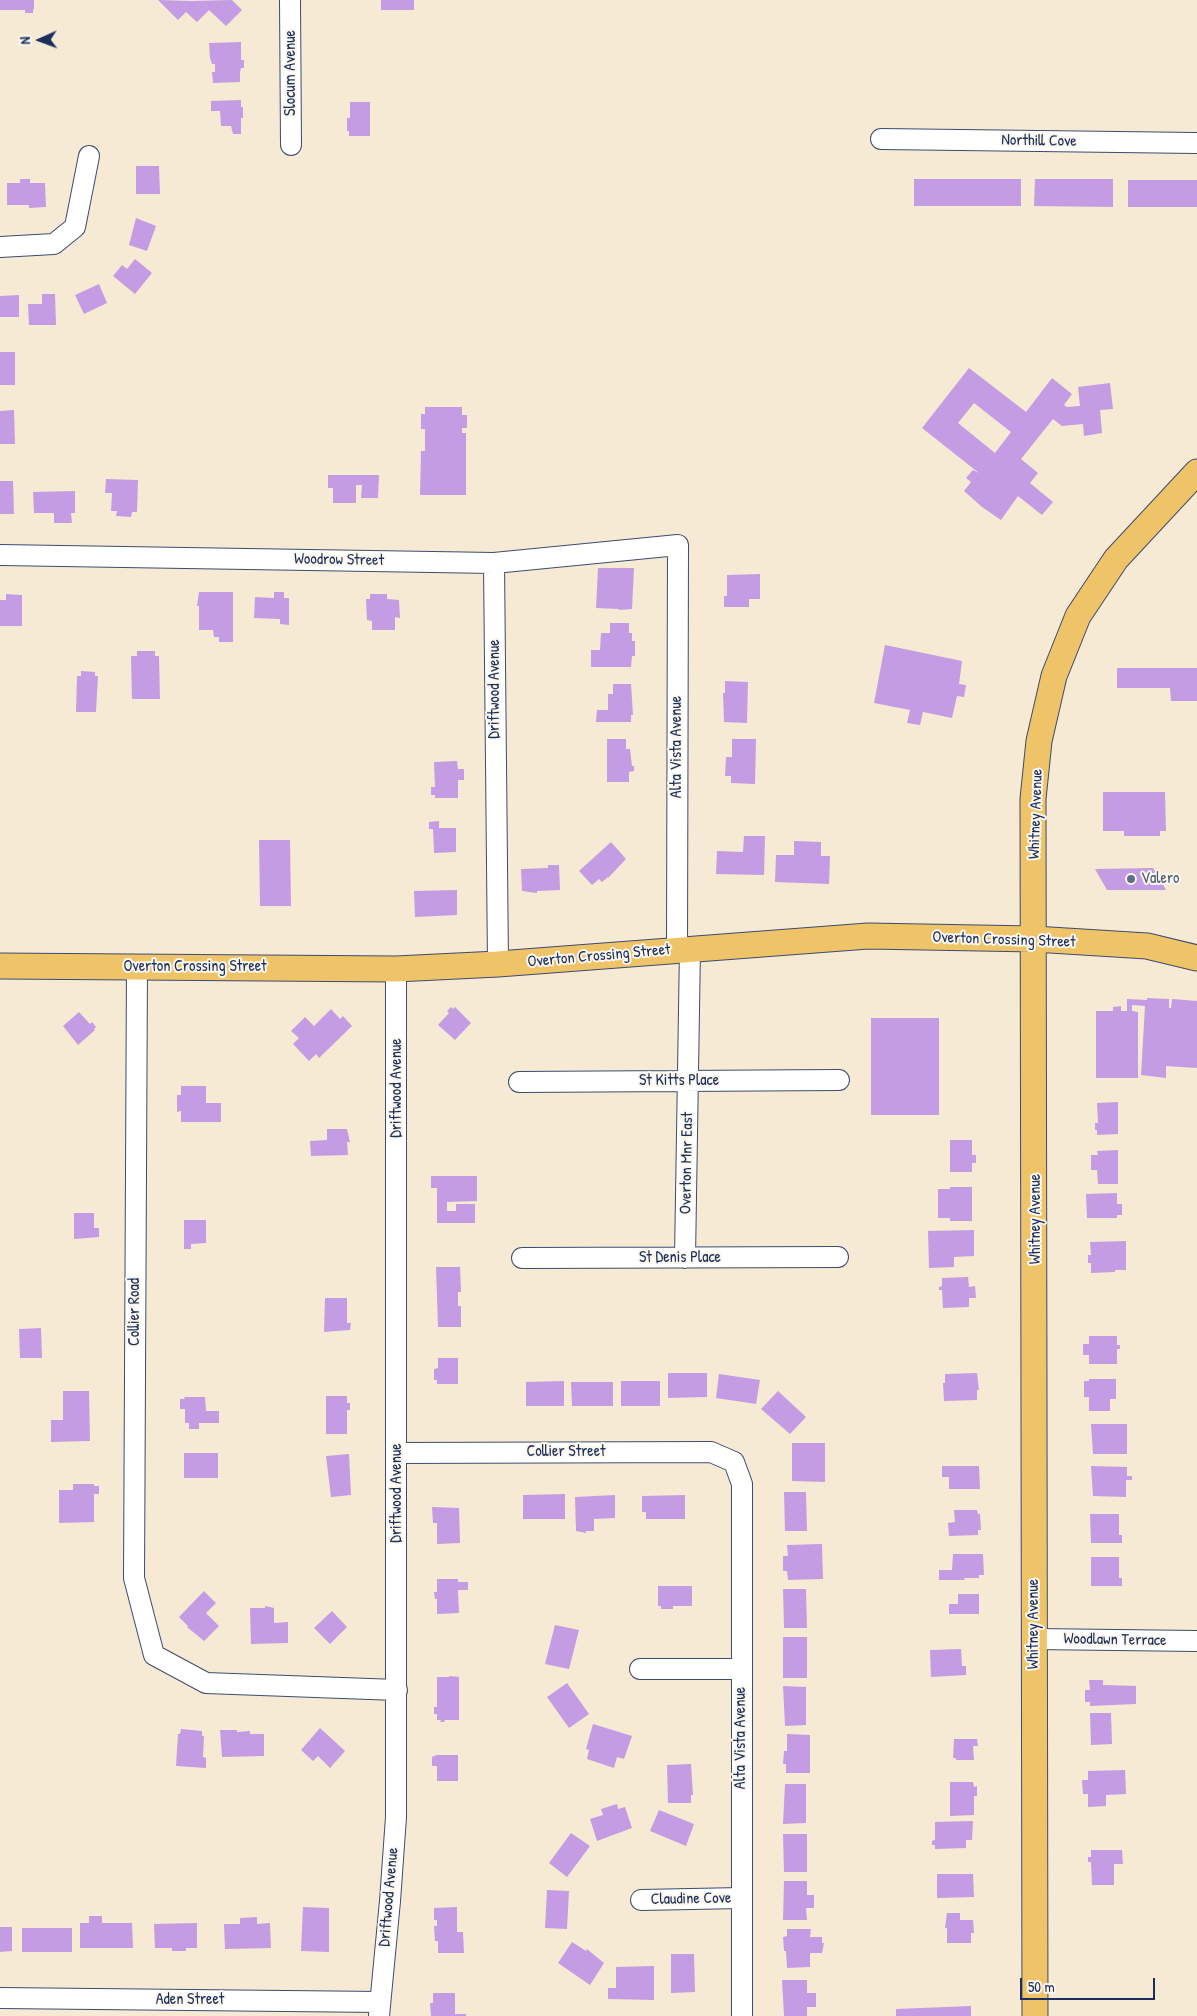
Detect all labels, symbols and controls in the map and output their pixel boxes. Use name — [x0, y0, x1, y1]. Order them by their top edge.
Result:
north arrow — [15, 15, 65, 65]
street label: Slocum Avenue — [281, 30, 301, 116]
text: N — [15, 36, 34, 45]
street label: Northill Cove — [1001, 131, 1077, 151]
street label: Woodrow Street — [294, 550, 384, 570]
street label: Driftwood Avenue — [485, 639, 505, 739]
street label: Alta Vista Avenue — [667, 696, 687, 798]
street label: Whitney Avenue — [1025, 769, 1047, 859]
place label: Valero — [1141, 869, 1179, 889]
marker: Valero — [1125, 873, 1137, 885]
street label: Overton Crossing Street — [932, 928, 1076, 952]
street label: Overton Crossing Street — [527, 940, 671, 972]
street label: Overton Crossing Street — [123, 957, 267, 977]
street label: Driftwood Avenue — [387, 1038, 407, 1138]
street label: St Kitts Place — [639, 1071, 719, 1091]
street label: Overton Mnr East — [677, 1112, 697, 1214]
street label: Whitney Avenue — [1026, 1174, 1046, 1264]
street label: St Denis Place — [639, 1248, 721, 1268]
street label: Collier Road — [125, 1278, 145, 1346]
street label: Collier Street — [526, 1442, 606, 1462]
street label: Driftwood Avenue — [387, 1443, 407, 1543]
street label: Whitney Avenue — [1024, 1579, 1044, 1669]
street label: Woodlawn Terrace — [1063, 1630, 1167, 1650]
street label: Alta Vista Avenue — [731, 1687, 751, 1789]
street label: Driftwood Avenue — [375, 1847, 403, 1947]
street label: Claudine Cove — [650, 1889, 732, 1909]
scale bar — [1022, 1968, 1157, 2000]
text: 50 m — [1028, 1976, 1055, 1997]
street label: Aden Street — [156, 1990, 224, 2010]

